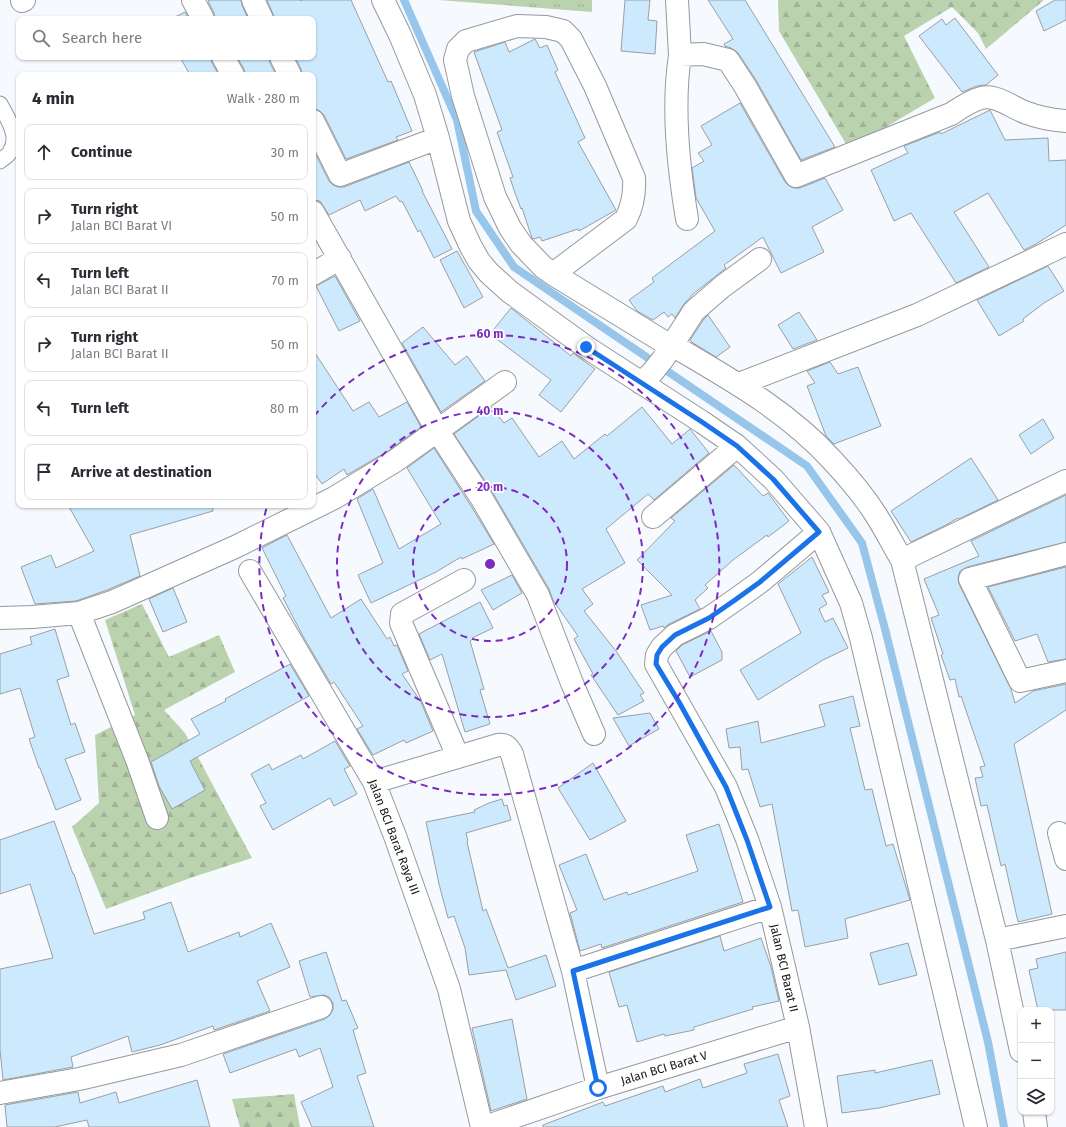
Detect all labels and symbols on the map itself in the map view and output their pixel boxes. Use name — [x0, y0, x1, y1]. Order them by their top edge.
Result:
text: 60 m — [477, 327, 503, 341]
route end — [577, 338, 595, 356]
text: 40 m — [477, 404, 503, 418]
text: 20 m — [477, 480, 503, 494]
centre of rings — [483, 557, 497, 571]
street label: Jalan BCI Barat Raya III — [365, 777, 423, 897]
street label: Jalan BCI Barat II — [767, 922, 801, 1014]
street label: Jalan BCI Barat V — [619, 1048, 709, 1088]
route start — [589, 1079, 607, 1097]

